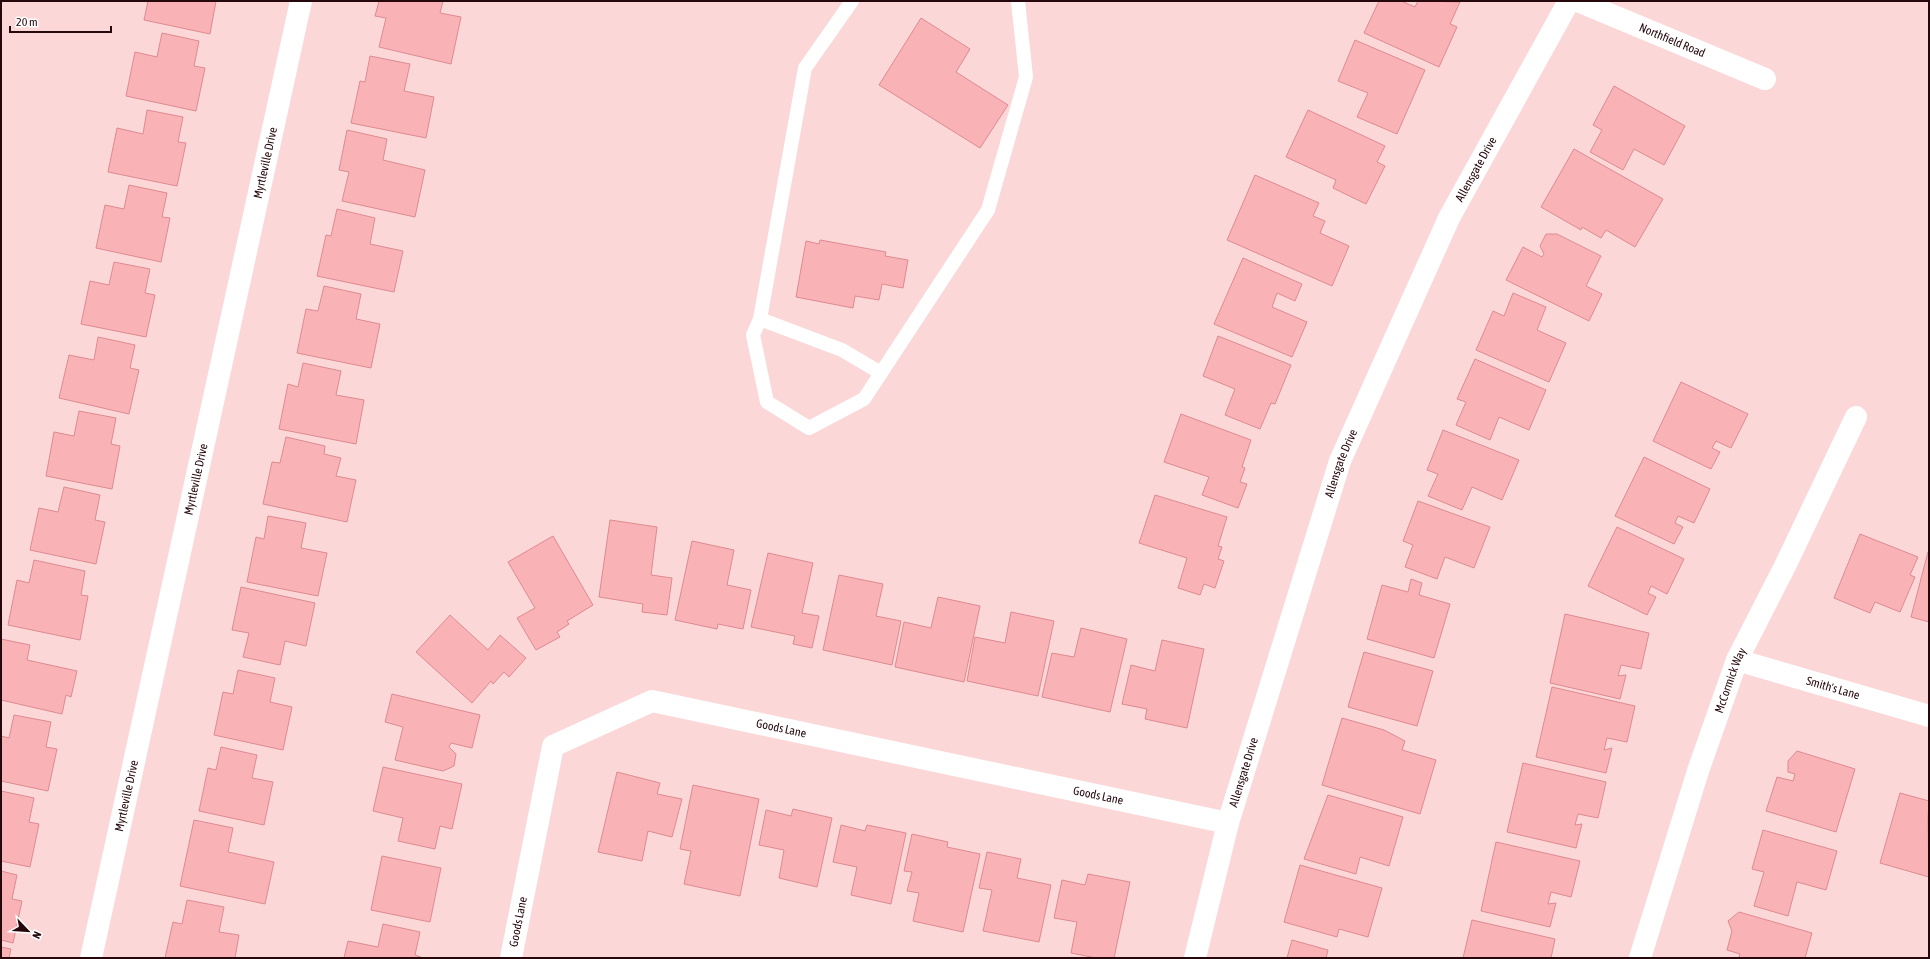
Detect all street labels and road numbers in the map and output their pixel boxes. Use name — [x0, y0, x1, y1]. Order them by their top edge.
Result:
street label: Northfield Road — [1637, 20, 1707, 60]
street label: Myrtleville Drive — [251, 126, 280, 200]
street label: Allensgate Drive — [1452, 134, 1500, 204]
street label: Allensgate Drive — [1322, 427, 1360, 499]
street label: Myrtleville Drive — [181, 442, 211, 516]
street label: McCormick Way — [1712, 645, 1749, 715]
street label: Smith's Lane — [1805, 674, 1861, 702]
street label: Goods Lane — [755, 716, 808, 740]
street label: Allensgate Drive — [1226, 736, 1261, 809]
street label: Myrtleville Drive — [112, 759, 141, 833]
street label: Goods Lane — [1072, 783, 1125, 808]
street label: Goods Lane — [506, 895, 530, 948]

